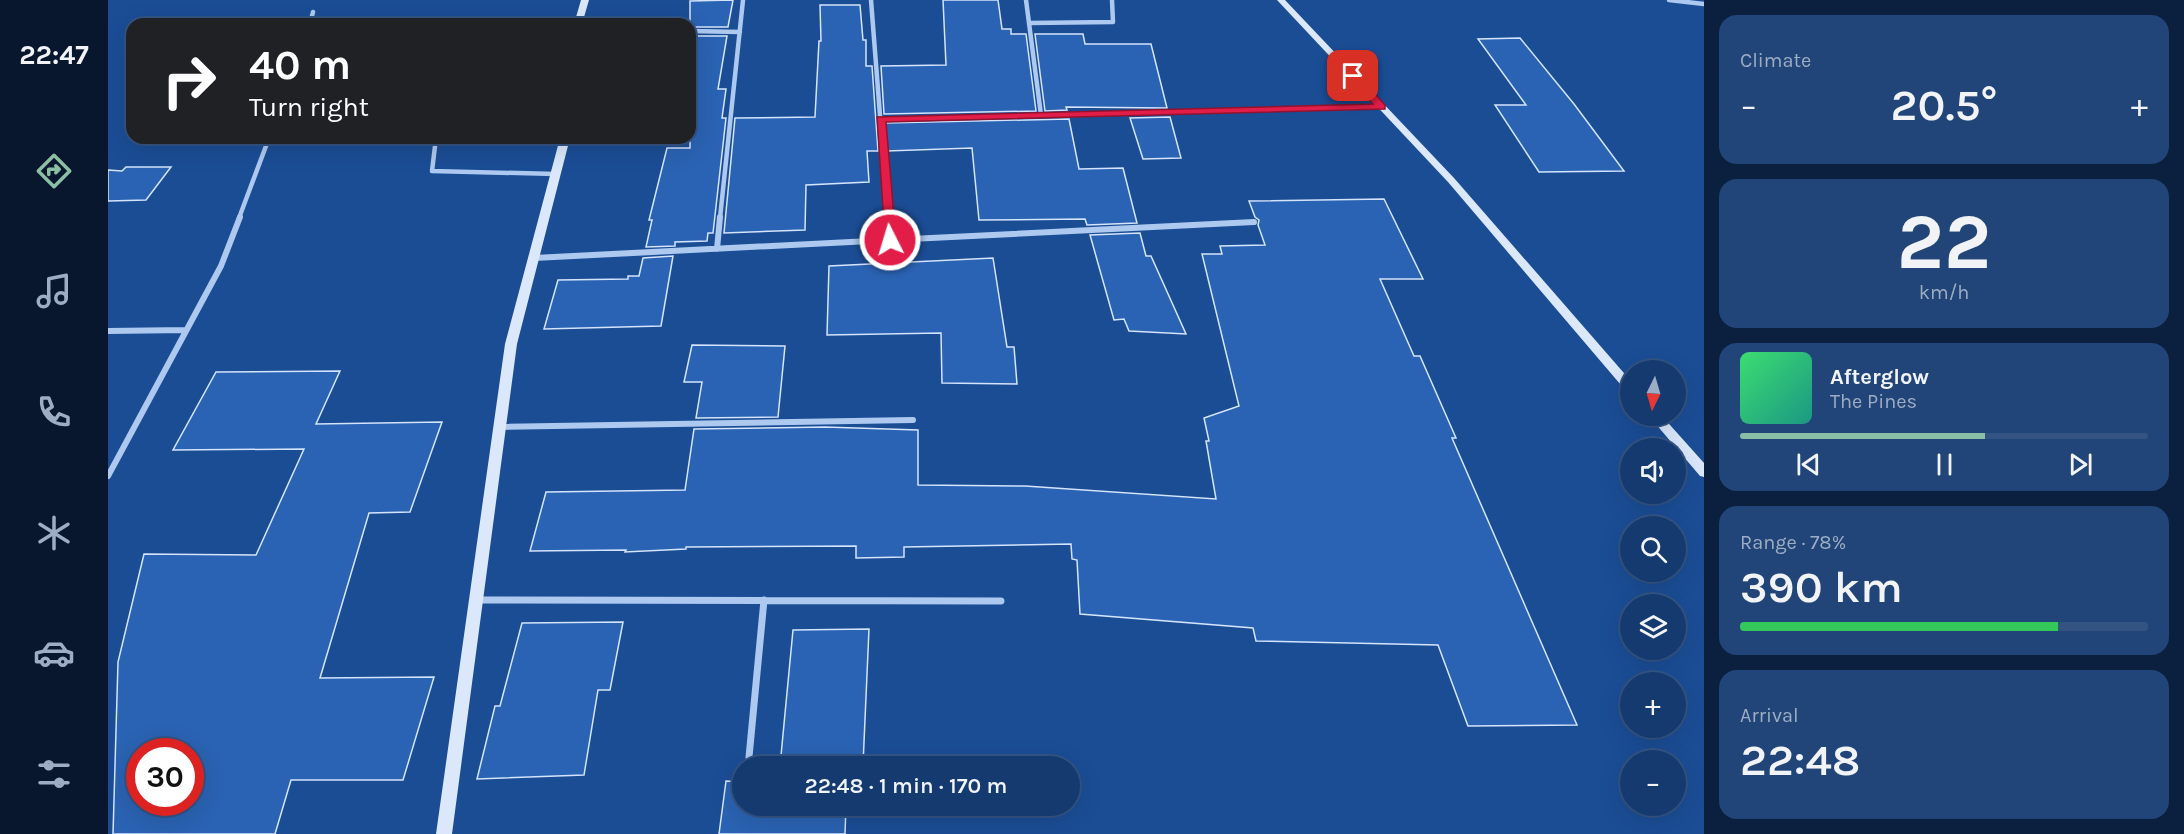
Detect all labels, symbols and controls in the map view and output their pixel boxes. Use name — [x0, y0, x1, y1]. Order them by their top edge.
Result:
text: 22:47 — [19, 39, 89, 71]
text: 40 m — [249, 40, 351, 90]
icon: right — [150, 42, 228, 120]
text: Climate — [1740, 49, 1811, 72]
pin — [1327, 50, 1378, 101]
icon: arrive — [1336, 59, 1369, 92]
text: 20.5° — [1891, 79, 1997, 131]
text: − — [1740, 86, 1757, 124]
text: + — [2131, 86, 2148, 124]
text: Turn right — [249, 91, 369, 123]
icon: directions — [33, 150, 75, 192]
text: 22 — [1897, 196, 1991, 288]
position arrow — [858, 208, 922, 272]
icon: music — [33, 270, 75, 312]
text: km/h — [1919, 281, 1969, 304]
north arrow — [1620, 360, 1686, 426]
map controls — [1620, 360, 1686, 816]
text: Afterglow — [1830, 364, 1929, 390]
text: The Pines — [1830, 390, 1917, 413]
icon: phone — [33, 391, 75, 433]
button: sound — [1620, 438, 1686, 504]
icon: previous — [1792, 448, 1825, 481]
icon: pause — [1928, 448, 1961, 481]
icon: next — [2064, 448, 2097, 481]
icon: climate — [33, 512, 75, 554]
button: search — [1620, 516, 1686, 582]
text: Range · 78% — [1740, 531, 1846, 554]
text: 390 km — [1740, 561, 1903, 613]
button: layers — [1620, 594, 1686, 660]
icon: car — [33, 632, 75, 674]
button: + — [1620, 672, 1686, 738]
text: Arrival — [1740, 704, 1799, 727]
text: 22:48 — [1740, 734, 1861, 786]
speed limit sign: 30 — [126, 738, 204, 816]
button: − — [1620, 750, 1686, 816]
icon: filters — [33, 753, 75, 795]
text: 22:48 · 1 min · 170 m — [805, 773, 1007, 799]

